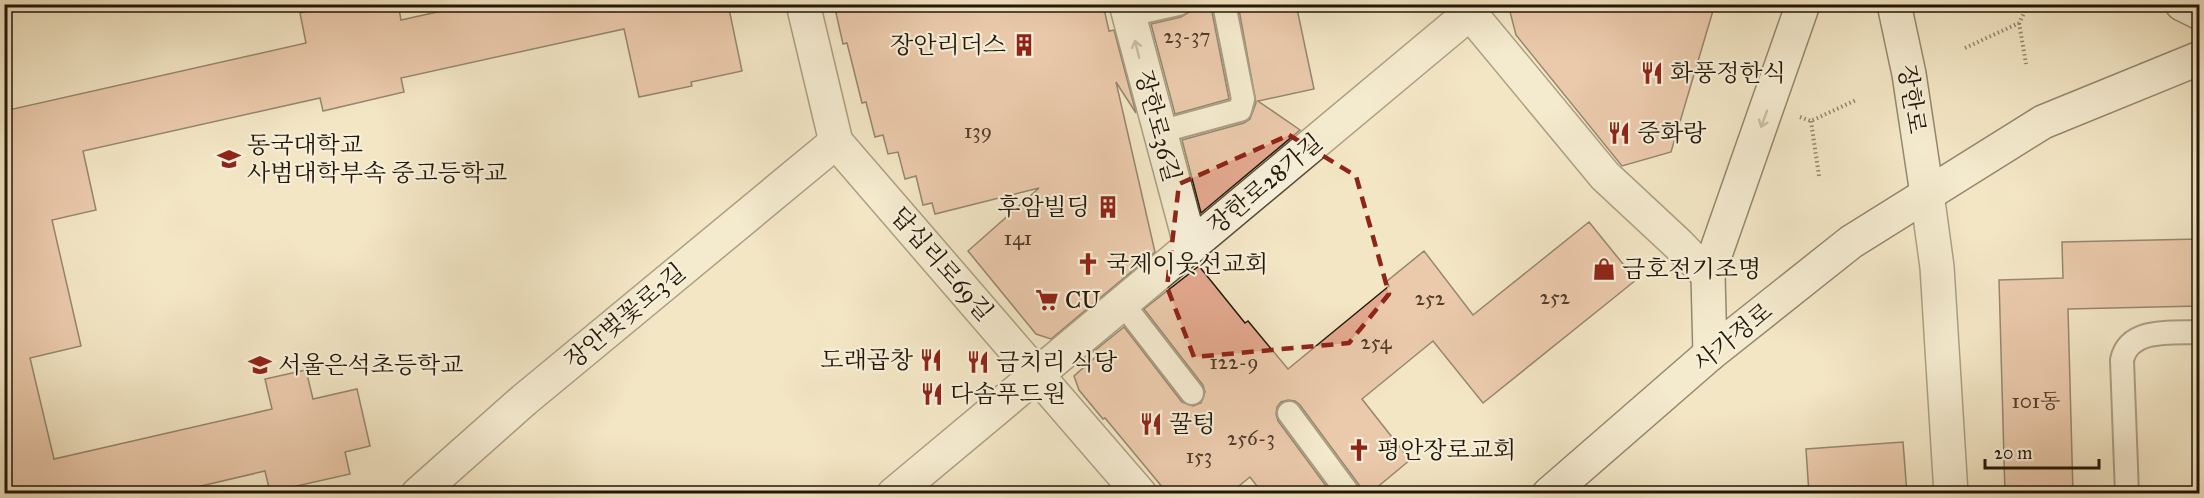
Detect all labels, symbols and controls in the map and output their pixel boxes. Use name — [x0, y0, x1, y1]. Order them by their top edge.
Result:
house number: 23-37 — [1164, 23, 1210, 49]
place label: 장안리더스 — [890, 30, 1006, 60]
building icon: 장안리더스 — [1011, 32, 1037, 58]
one-way arrow — [1131, 39, 1143, 58]
place label: 화풍정한식 — [1670, 58, 1786, 88]
restaurant icon: 화풍정한식 — [1639, 60, 1665, 86]
street label: 장한로 — [1892, 62, 1932, 136]
street label: 장한로36길 — [1129, 67, 1187, 185]
one-way arrow — [1758, 110, 1769, 128]
house number: 139 — [964, 118, 992, 144]
place label: 중화랑 — [1637, 118, 1707, 148]
restaurant icon: 중화랑 — [1606, 120, 1632, 146]
street label: 장한로28가길 — [1202, 127, 1328, 241]
place label: 동국대학교 사범대학부속 중고등학교 — [247, 130, 507, 188]
school or university icon: 동국대학교 사범대학부속 중고등학교 — [216, 146, 242, 172]
place label: 후암빌딩 — [997, 192, 1090, 222]
building icon: 후암빌딩 — [1095, 194, 1121, 220]
street label: 답십리로69길 — [884, 201, 1000, 327]
house number: 141 — [1004, 225, 1032, 251]
place label: 국제이웃선교회 — [1106, 249, 1268, 279]
church icon: 국제이웃선교회 — [1075, 251, 1101, 277]
place label: 금호전기조명 — [1622, 254, 1761, 284]
shop icon: 금호전기조명 — [1591, 256, 1617, 282]
street label: 장안벚꽃로3길 — [558, 257, 692, 375]
house number: 252 — [1540, 284, 1571, 310]
place label: CU — [1065, 285, 1100, 315]
house number: 252 — [1415, 285, 1446, 311]
supermarket icon: CU — [1034, 287, 1060, 313]
street label: 사가정로 — [1688, 296, 1778, 378]
house number: 254 — [1360, 329, 1393, 355]
place label: 도래곱창 — [820, 345, 914, 375]
restaurant icon: 도래곱창 — [918, 347, 944, 373]
place label: 금치리 식당 — [996, 347, 1118, 377]
restaurant icon: 금치리 식당 — [965, 349, 991, 375]
house number: 122-9 — [1210, 349, 1258, 375]
place label: 서울은석초등학교 — [278, 350, 463, 380]
school or university icon: 서울은석초등학교 — [247, 352, 273, 378]
place label: 다솜푸드원 — [950, 379, 1066, 409]
restaurant icon: 다솜푸드원 — [919, 381, 945, 407]
house number: 101동 — [2012, 388, 2060, 414]
place label: 꿀텅 — [1169, 409, 1215, 439]
restaurant icon: 꿀텅 — [1138, 411, 1164, 437]
house number: 256-3 — [1227, 425, 1275, 451]
scale bar — [1985, 432, 2099, 470]
place label: 평안장로교회 — [1377, 435, 1516, 465]
church icon: 평안장로교회 — [1346, 437, 1372, 463]
text: 20 m — [1994, 442, 2032, 464]
house number: 153 — [1186, 443, 1212, 469]

